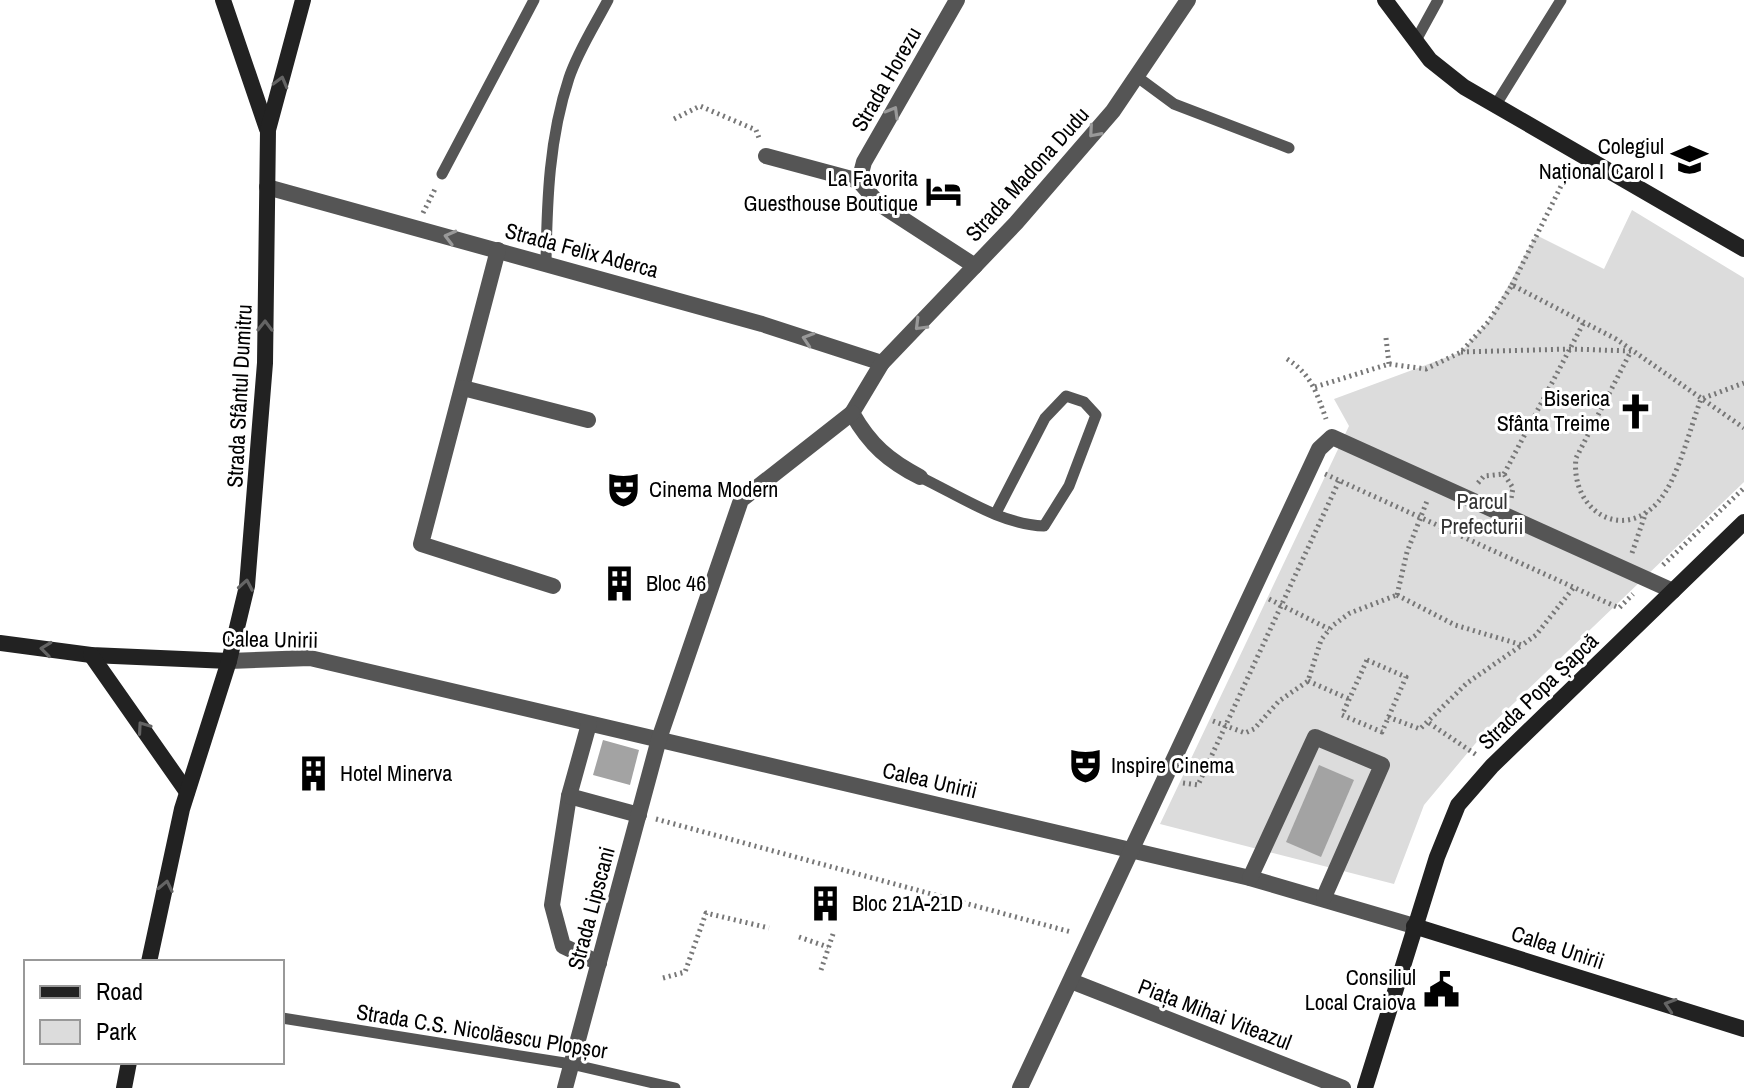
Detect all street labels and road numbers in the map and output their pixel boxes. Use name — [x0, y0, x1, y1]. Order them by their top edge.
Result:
street label: Strada Horezu — [844, 21, 928, 137]
street label: Strada Madona Dudu — [958, 100, 1096, 248]
street label: Strada Felix Aderca — [502, 215, 662, 285]
street label: Strada Sfântul Dumitru — [219, 304, 259, 488]
street label: Calea Unirii — [222, 623, 318, 655]
street label: Strada Popa Șapcă — [1471, 626, 1605, 756]
street label: Calea Unirii — [880, 755, 980, 805]
street label: Strada Lipscani — [560, 843, 622, 973]
street label: Calea Unirii — [1508, 918, 1608, 976]
street label: Piața Mihai Viteazul — [1134, 971, 1296, 1057]
street label: Strada C.S. Nicolăescu Plopșor — [354, 996, 610, 1066]

